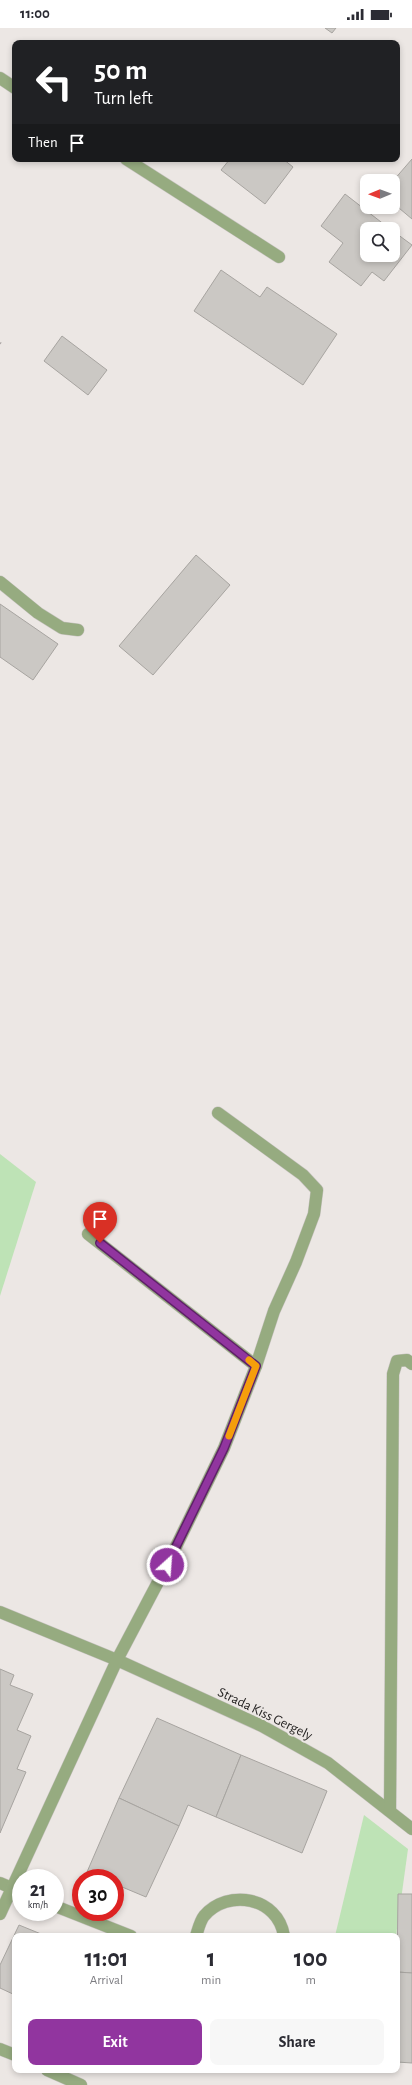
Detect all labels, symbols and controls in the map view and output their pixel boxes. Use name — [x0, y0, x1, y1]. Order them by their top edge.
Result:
text: 11:00 — [20, 6, 50, 21]
icon: left — [28, 56, 80, 108]
text: 50 m — [94, 57, 148, 85]
text: Turn left — [94, 90, 153, 108]
icon: arrive — [66, 132, 88, 154]
text: Then — [28, 135, 58, 150]
north arrow — [360, 174, 400, 214]
map controls — [360, 174, 400, 262]
button: search — [360, 222, 400, 262]
pin — [83, 1202, 117, 1243]
icon: arrive — [89, 1208, 111, 1230]
position arrow — [146, 1544, 188, 1586]
street label: Strada Kiss Gergely — [215, 1685, 315, 1743]
speed limit sign: 30 — [72, 1869, 124, 1921]
text: 21 — [30, 1880, 46, 1900]
text: km/h — [28, 1900, 48, 1910]
text: 11:01 — [85, 1947, 128, 1971]
text: 1 — [207, 1947, 215, 1971]
text: 100 — [294, 1947, 327, 1971]
text: Arrival — [90, 1974, 123, 1987]
text: min — [201, 1974, 221, 1987]
text: m — [305, 1974, 316, 1987]
button: Exit — [28, 2019, 202, 2065]
button: Share — [210, 2019, 384, 2065]

